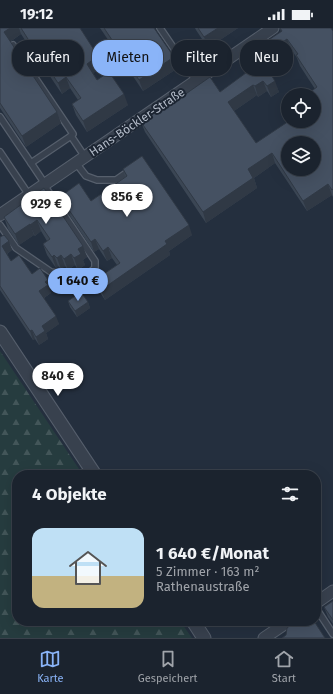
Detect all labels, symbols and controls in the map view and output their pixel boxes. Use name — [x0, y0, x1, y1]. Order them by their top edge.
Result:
text: 19:12 — [20, 5, 53, 23]
chip: Kaufen — [12, 40, 84, 76]
chip: Mieten — [92, 40, 163, 76]
chip: Filter — [171, 40, 232, 76]
chip: Neu — [240, 40, 293, 76]
street label: Hans-Böckler-Straße — [87, 85, 187, 159]
map controls — [281, 88, 321, 176]
button: locate — [281, 88, 321, 128]
button: layers — [281, 136, 321, 176]
pin: 856 € — [99, 184, 155, 218]
text: 856 € — [111, 189, 143, 204]
pin: 929 € — [18, 191, 74, 225]
text: 929 € — [30, 196, 62, 211]
pin: 1 640 € — [41, 268, 115, 302]
text: 1 640 € — [57, 273, 99, 288]
pin: 840 € — [30, 363, 86, 397]
text: 840 € — [41, 368, 75, 383]
icon: filters — [279, 483, 301, 505]
text: 4 Objekte — [32, 484, 107, 505]
text: 1 640 €/Monat — [156, 543, 269, 564]
icon: home — [64, 544, 112, 592]
text: 5 Zimmer · 163 m² — [156, 564, 259, 579]
text: Rathenaustraße — [156, 579, 250, 594]
tab: Karte — [37, 648, 64, 685]
tab: Gespeichert — [138, 648, 197, 685]
tab: Start — [272, 648, 296, 685]

